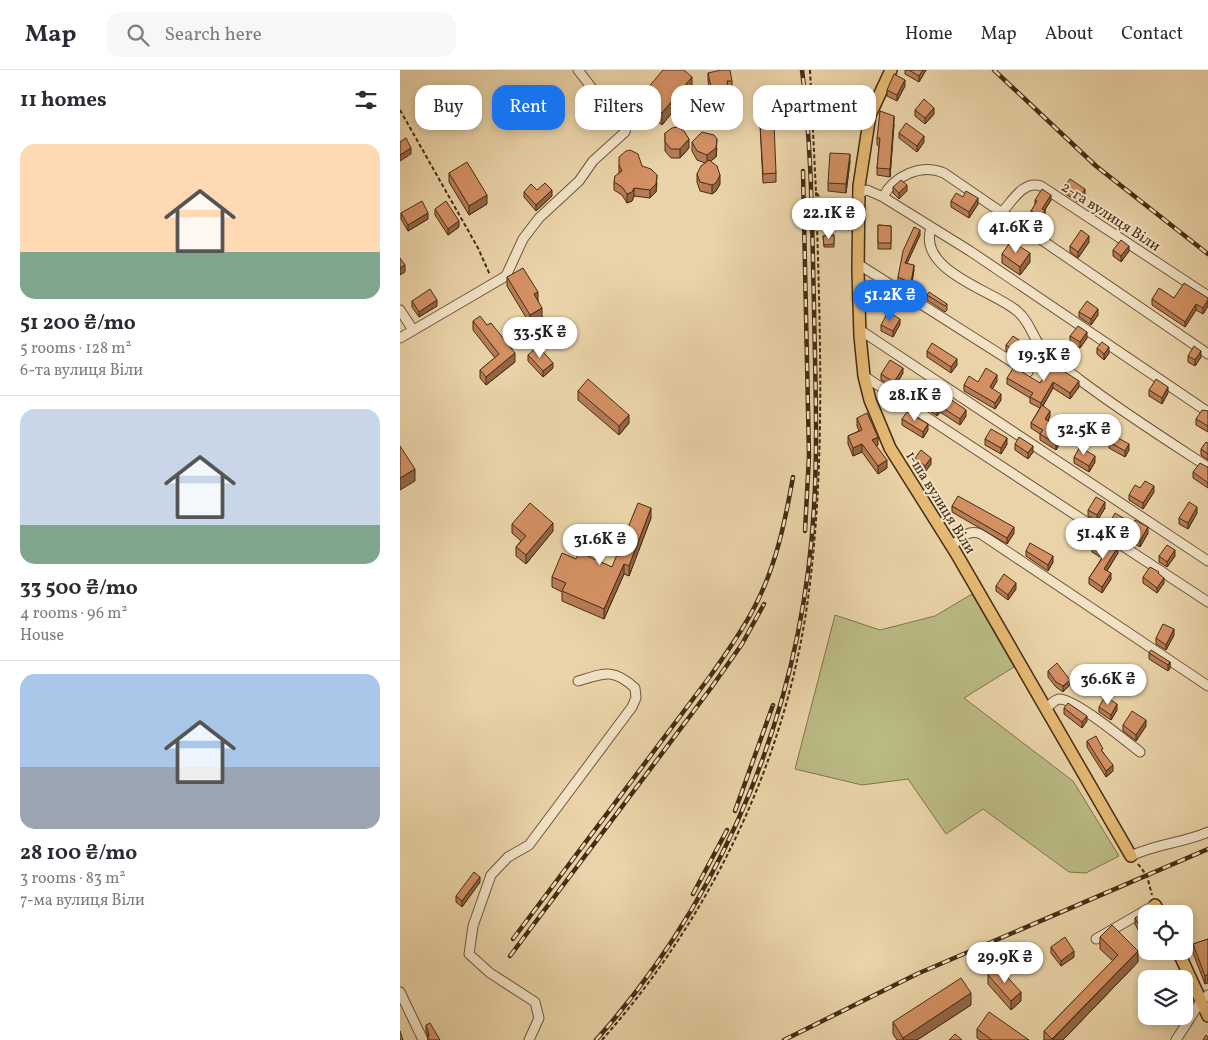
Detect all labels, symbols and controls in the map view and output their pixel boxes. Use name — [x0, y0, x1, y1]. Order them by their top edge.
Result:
search box — [106, 12, 456, 57]
text: Map — [25, 18, 76, 52]
icon: search — [124, 21, 152, 49]
text: Search here — [164, 22, 262, 48]
text: Home — [905, 22, 953, 47]
text: Map — [981, 22, 1017, 47]
text: About — [1045, 22, 1093, 47]
text: Contact — [1121, 22, 1183, 47]
chip: Buy — [415, 85, 482, 130]
chip: Rent — [492, 85, 565, 130]
chip: Filters — [575, 85, 661, 130]
chip: New — [671, 85, 743, 130]
chip: Apartment — [753, 85, 876, 130]
text: 11 homes — [20, 86, 107, 115]
icon: filters — [352, 86, 380, 114]
icon: home — [155, 176, 245, 266]
street label: 2-га вулиця Віли — [1056, 177, 1164, 257]
pin: 22.1K ₴ — [783, 198, 875, 240]
text: 22.1K ₴ — [803, 203, 855, 225]
pin: 41.6K ₴ — [970, 212, 1062, 254]
text: 41.6K ₴ — [989, 217, 1043, 239]
pin: 51.2K ₴ — [844, 280, 936, 322]
text: 51.2K ₴ — [864, 285, 916, 307]
text: 51 200 ₴/mo — [20, 309, 136, 338]
pin: 33.5K ₴ — [494, 316, 586, 359]
text: 33.5K ₴ — [513, 322, 567, 344]
text: 5 rooms · 128 m² — [20, 338, 131, 360]
pin: 19.3K ₴ — [998, 340, 1090, 382]
text: 19.3K ₴ — [1018, 345, 1070, 367]
text: 6-та вулиця Віли — [20, 360, 143, 382]
pin: 28.1K ₴ — [869, 380, 961, 422]
text: 28.1K ₴ — [889, 385, 941, 407]
pin: 32.5K ₴ — [1038, 414, 1130, 456]
text: 32.5K ₴ — [1057, 419, 1111, 441]
icon: home — [155, 442, 245, 532]
street label: 1-ша вулиця Віли — [900, 447, 980, 558]
pin: 51.4K ₴ — [1057, 518, 1149, 560]
text: 51.4K ₴ — [1076, 523, 1130, 545]
pin: 31.6K ₴ — [554, 524, 646, 566]
text: 31.6K ₴ — [574, 529, 626, 551]
text: 33 500 ₴/mo — [20, 574, 138, 603]
text: 4 rooms · 96 m² — [20, 603, 127, 625]
text: House — [20, 625, 64, 647]
pin: 36.6K ₴ — [1062, 664, 1154, 706]
text: 36.6K ₴ — [1080, 669, 1136, 691]
icon: home — [155, 707, 245, 797]
text: 28 100 ₴/mo — [20, 839, 137, 868]
text: 3 rooms · 83 m² — [20, 868, 125, 890]
text: 7-ма вулиця Віли — [20, 890, 145, 912]
map controls — [1138, 905, 1193, 1025]
button: locate — [1138, 905, 1193, 960]
pin: 29.9K ₴ — [959, 942, 1051, 984]
text: 29.9K ₴ — [977, 947, 1033, 969]
button: layers — [1138, 970, 1193, 1025]

